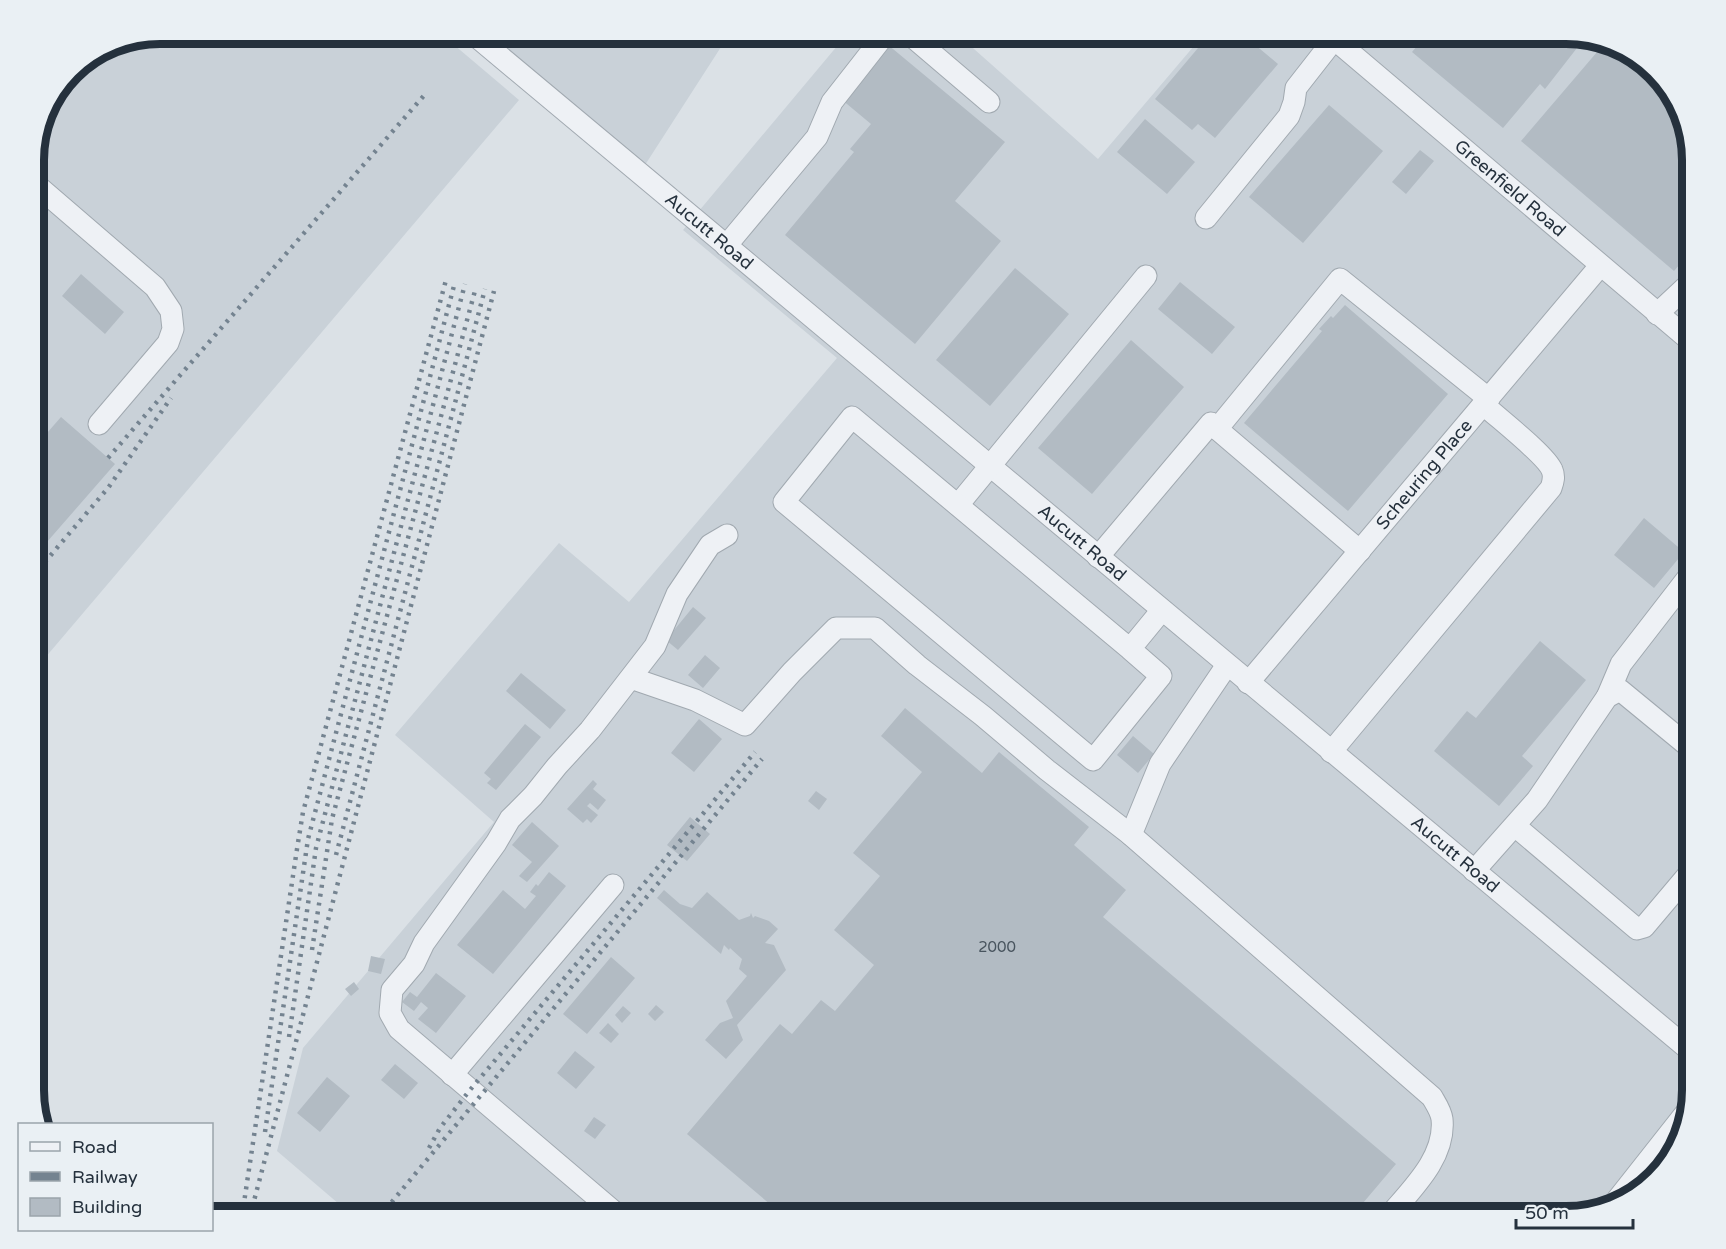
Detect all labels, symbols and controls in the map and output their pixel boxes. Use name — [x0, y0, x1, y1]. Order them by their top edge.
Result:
street label: Greenfield Road — [1450, 135, 1570, 241]
street label: Aucutt Road — [660, 188, 758, 274]
street label: Scheuring Place — [1371, 415, 1477, 534]
street label: Aucutt Road — [1033, 499, 1131, 586]
street label: Aucutt Road — [1406, 811, 1504, 897]
house number: 2000 — [978, 938, 1016, 956]
legend — [18, 1123, 213, 1231]
text: Road — [72, 1136, 117, 1158]
text: Railway — [72, 1166, 138, 1188]
scale bar — [1516, 1192, 1633, 1230]
text: Building — [72, 1196, 142, 1218]
text: 50 m — [1525, 1202, 1569, 1224]

